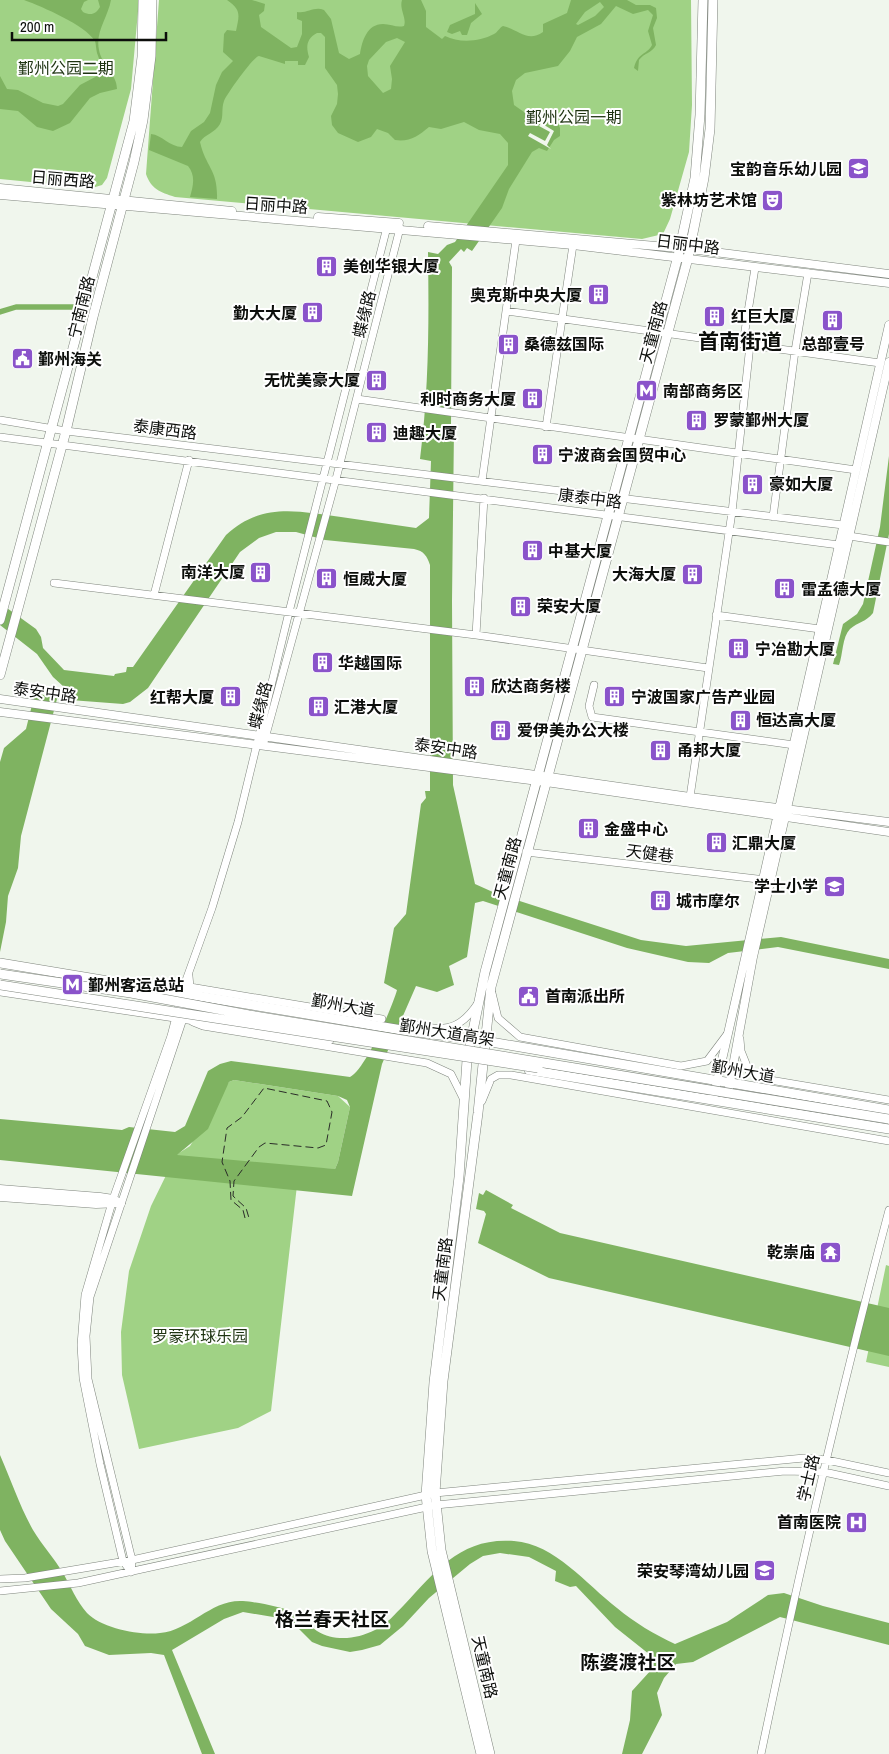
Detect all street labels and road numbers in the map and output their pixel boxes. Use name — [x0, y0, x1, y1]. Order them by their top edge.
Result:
street label: 日丽西路 — [30, 165, 96, 193]
street label: 日丽中路 — [243, 192, 309, 218]
street label: 日丽中路 — [655, 229, 721, 259]
street label: 宁南南路 — [63, 273, 99, 341]
street label: 蝶缘路 — [348, 288, 380, 340]
street label: 天童南路 — [634, 298, 672, 366]
street label: 泰康西路 — [132, 414, 198, 444]
street label: 康泰中路 — [557, 483, 623, 513]
street label: 泰安中路 — [12, 677, 78, 707]
street label: 蝶缘路 — [243, 679, 277, 731]
street label: 泰安中路 — [413, 733, 479, 763]
street label: 天童南路 — [488, 834, 526, 902]
street label: 天健巷 — [625, 839, 675, 867]
street label: 鄞州大道 — [310, 989, 376, 1021]
street label: 鄞州大道高架 — [398, 1014, 496, 1050]
street label: 鄞州大道 — [710, 1055, 776, 1087]
street label: 天童南路 — [427, 1236, 457, 1302]
street label: 学士路 — [792, 1452, 824, 1504]
street label: 天童南路 — [467, 1633, 503, 1701]

